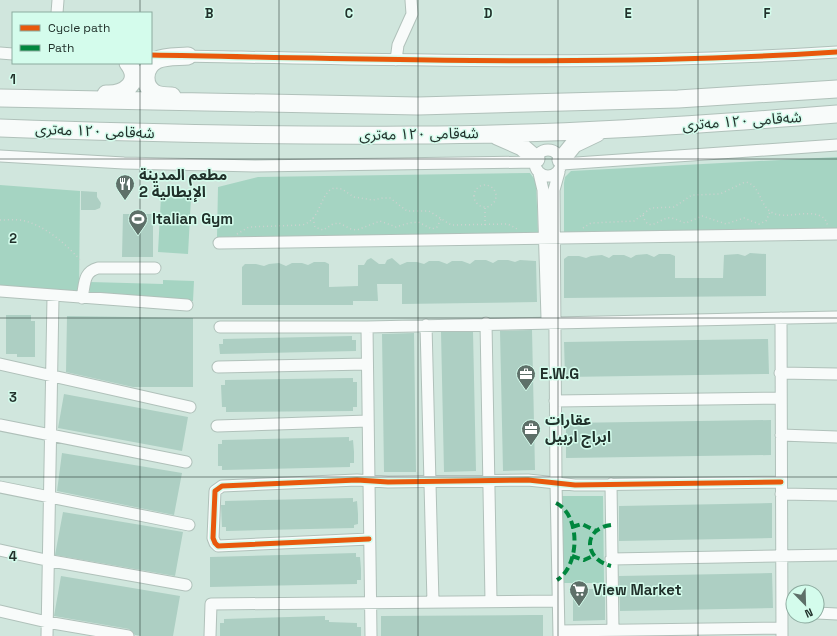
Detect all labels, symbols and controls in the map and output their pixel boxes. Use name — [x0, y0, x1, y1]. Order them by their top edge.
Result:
text: B — [205, 5, 214, 22]
text: C — [345, 5, 353, 22]
text: D — [484, 5, 493, 22]
text: E — [624, 5, 632, 22]
text: F — [764, 5, 771, 22]
legend — [12, 12, 152, 64]
text: Cycle path — [48, 20, 110, 36]
text: Path — [48, 40, 74, 56]
text: 1 — [10, 71, 16, 88]
street label: شەقامی ١٢٠ مەتری — [682, 107, 802, 134]
street label: شەقامی ١٢٠ مەتری — [35, 119, 155, 142]
street label: شەقامی ١٢٠ مەتری — [359, 123, 479, 144]
place label: مطعم المدينة الإيطالية 2 — [139, 165, 227, 202]
restaurant icon: مطعم المدينة الإيطالية 2 — [114, 173, 136, 201]
sports icon: Italian Gym — [127, 208, 149, 236]
place label: Italian Gym — [152, 209, 233, 228]
text: 2 — [9, 230, 17, 247]
office icon: E.W.G — [515, 363, 537, 391]
place label: E.W.G — [540, 364, 579, 383]
text: 3 — [9, 389, 17, 406]
place label: عقارات ابراج اربیل — [545, 410, 611, 448]
office icon: عقارات ابراج اربیل — [520, 418, 542, 446]
text: 4 — [9, 548, 17, 565]
supermarket icon: View Market — [568, 579, 590, 607]
place label: View Market — [593, 580, 682, 599]
north arrow — [785, 584, 825, 624]
text: N — [803, 605, 815, 621]

